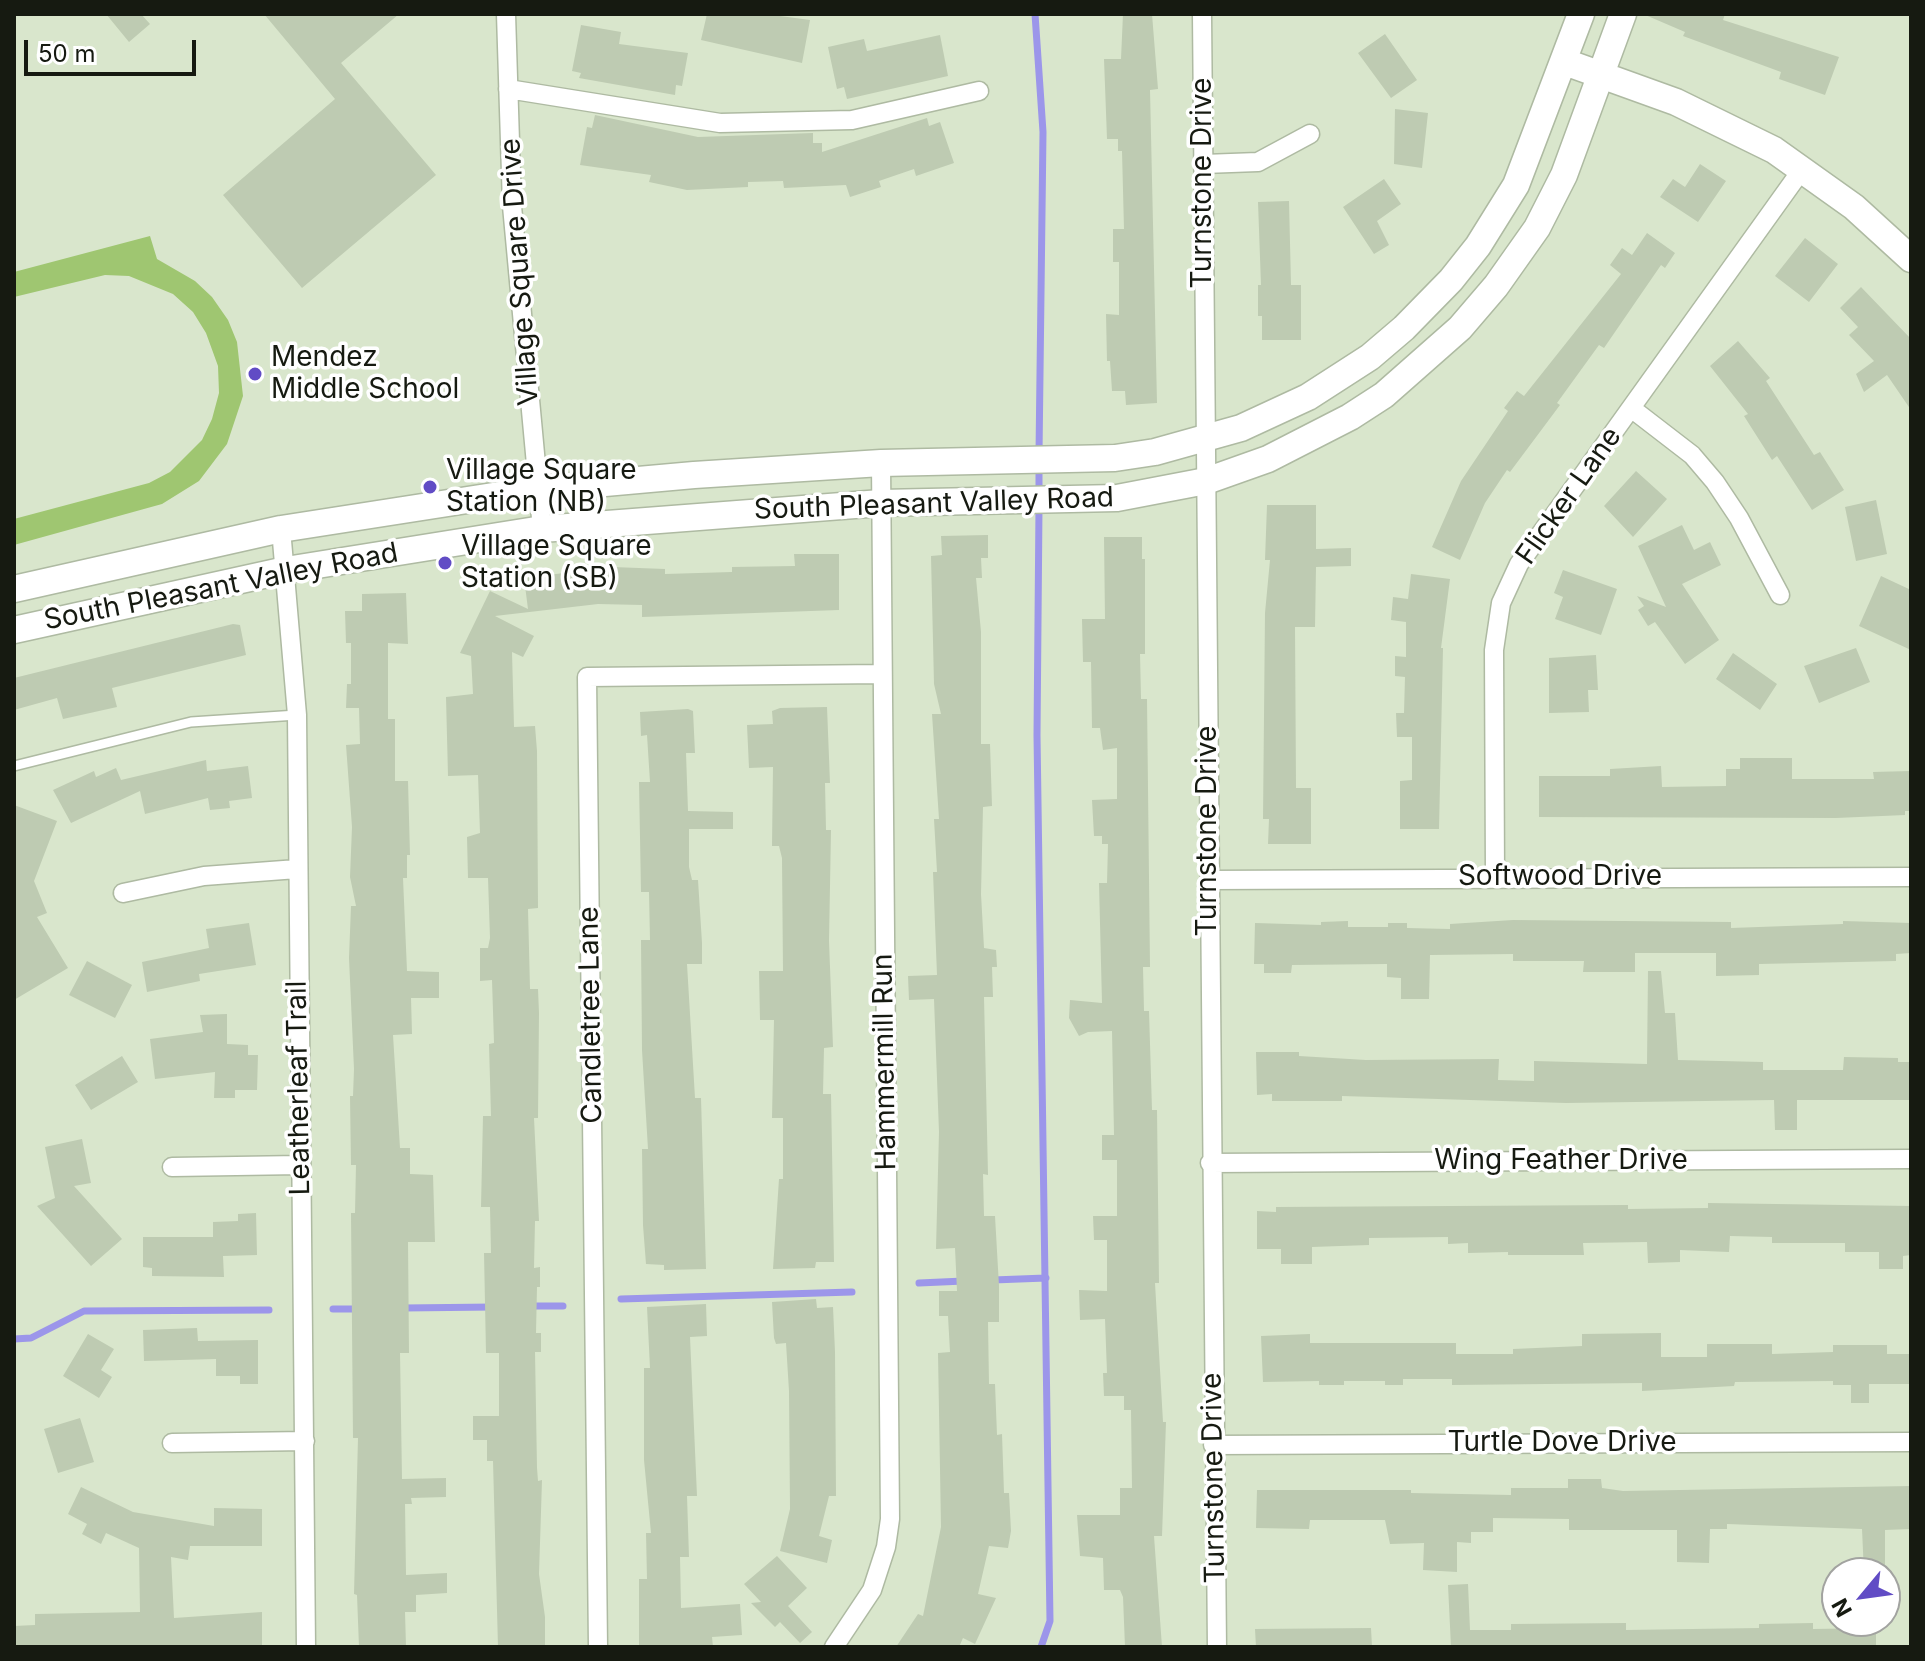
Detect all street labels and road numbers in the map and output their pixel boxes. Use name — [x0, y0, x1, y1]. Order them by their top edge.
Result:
street label: Turnstone Drive — [1186, 78, 1220, 288]
street label: Village Square Drive — [494, 137, 546, 407]
street label: Flicker Lane — [1509, 421, 1629, 571]
street label: South Pleasant Valley Road — [753, 481, 1115, 527]
street label: South Pleasant Valley Road — [41, 536, 401, 638]
street label: Turnstone Drive — [1191, 726, 1225, 936]
street label: Softwood Drive — [1458, 860, 1662, 894]
street label: Candletree Lane — [572, 906, 610, 1124]
street label: Hammermill Run — [866, 953, 904, 1171]
street label: Leatherleaf Trail — [280, 980, 318, 1196]
street label: Wing Feather Drive — [1434, 1144, 1688, 1178]
street label: Turnstone Drive — [1195, 1372, 1233, 1584]
street label: Turtle Dove Drive — [1447, 1426, 1677, 1460]

